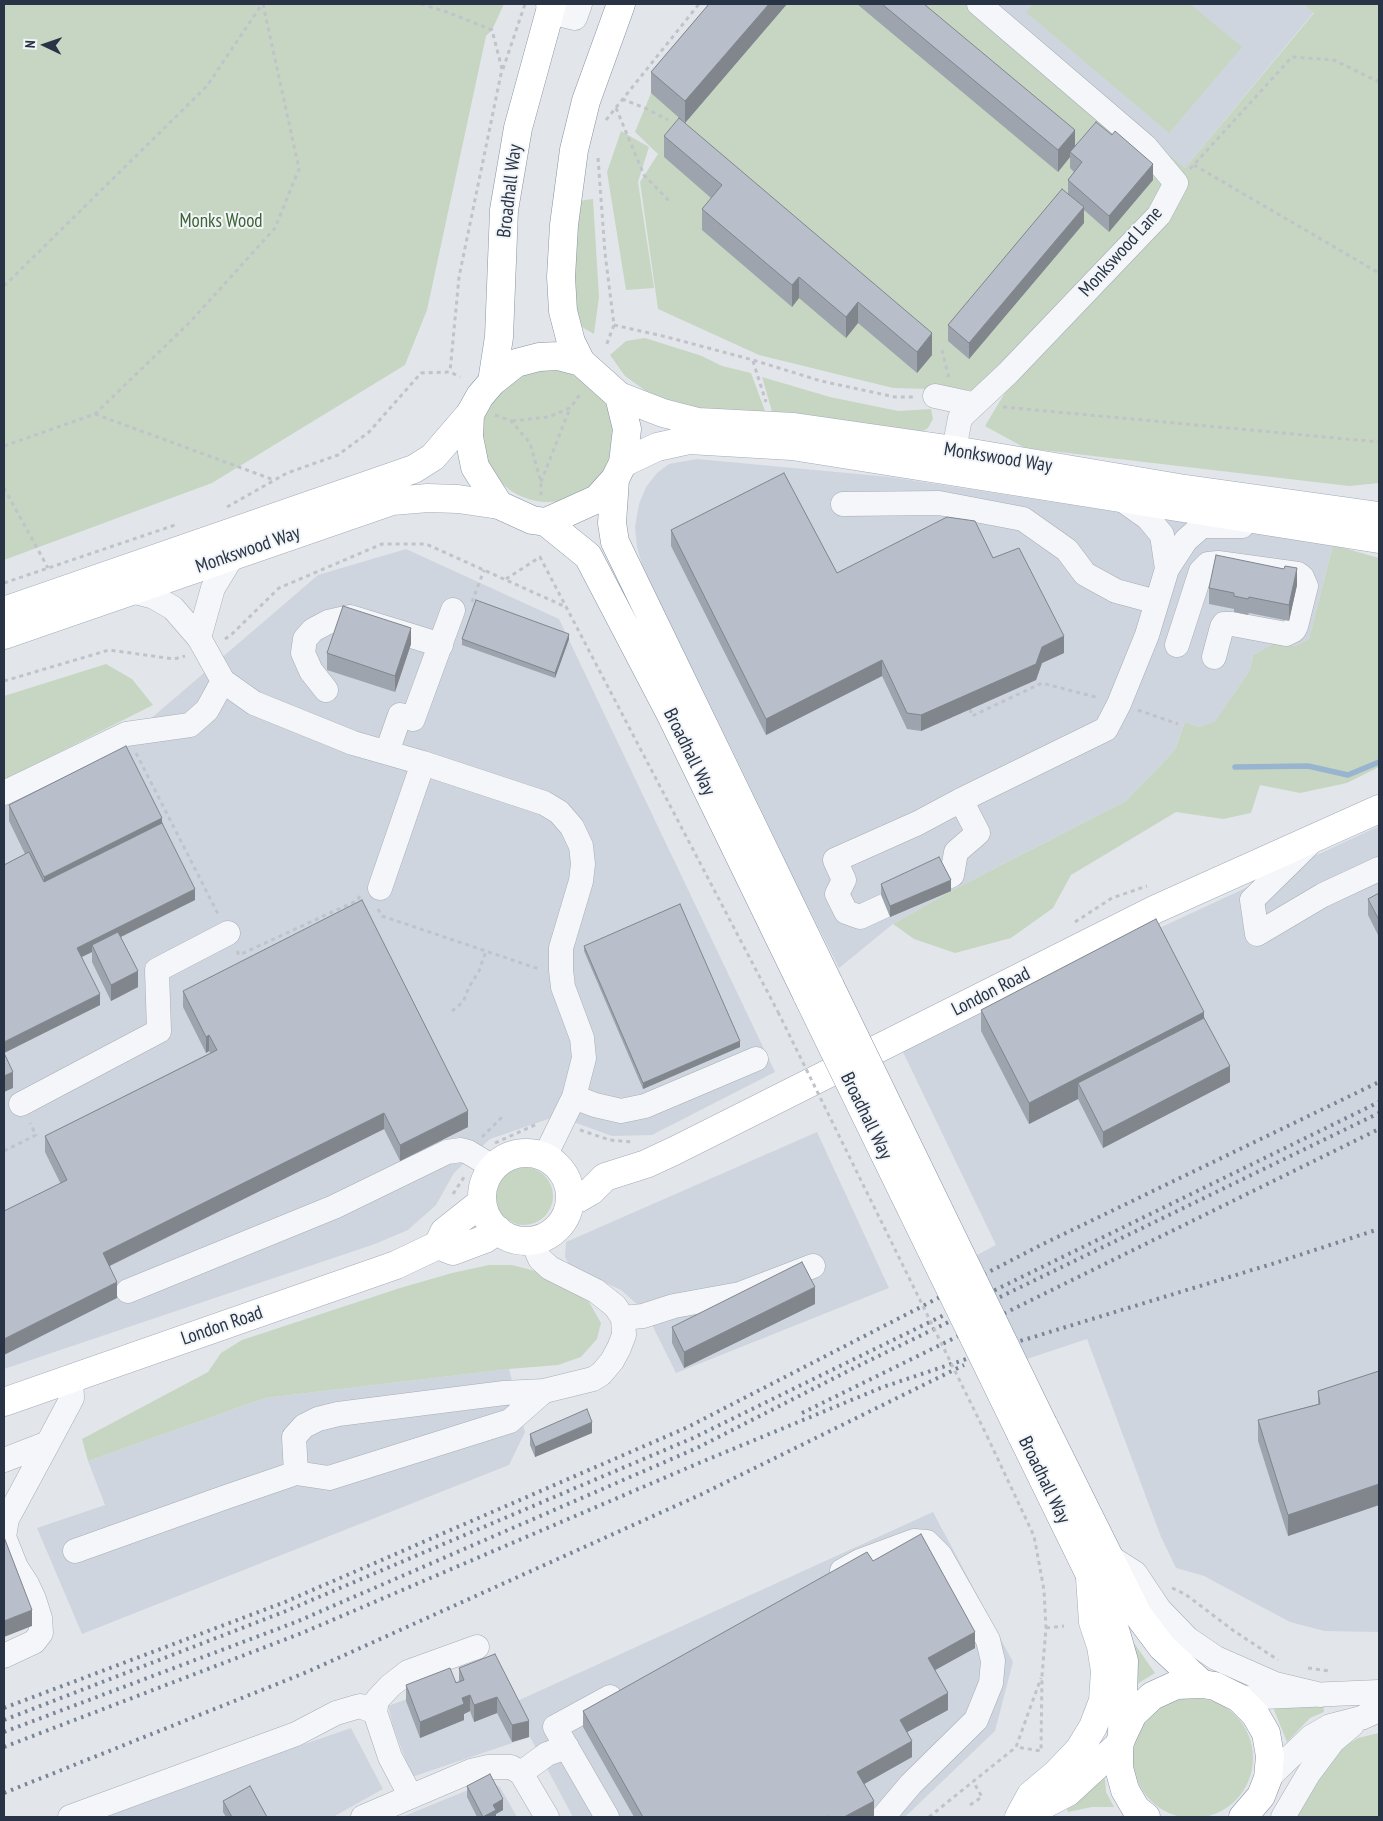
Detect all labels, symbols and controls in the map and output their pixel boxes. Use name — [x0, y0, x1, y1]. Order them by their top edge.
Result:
north arrow — [20, 20, 70, 70]
text: N — [21, 40, 39, 48]
street label: Broadhall Way — [493, 143, 527, 239]
street label: Monkswood Lane — [1075, 202, 1167, 302]
park label: Monks Wood — [179, 211, 263, 233]
street label: Monkswood Way — [942, 438, 1054, 478]
street label: Monkswood Way — [193, 521, 303, 579]
street label: Broadhall Way — [658, 705, 720, 799]
street label: London Road — [948, 963, 1034, 1021]
street label: Broadhall Way — [835, 1069, 897, 1163]
street label: London Road — [178, 1301, 266, 1351]
street label: Broadhall Way — [1013, 1433, 1075, 1527]

